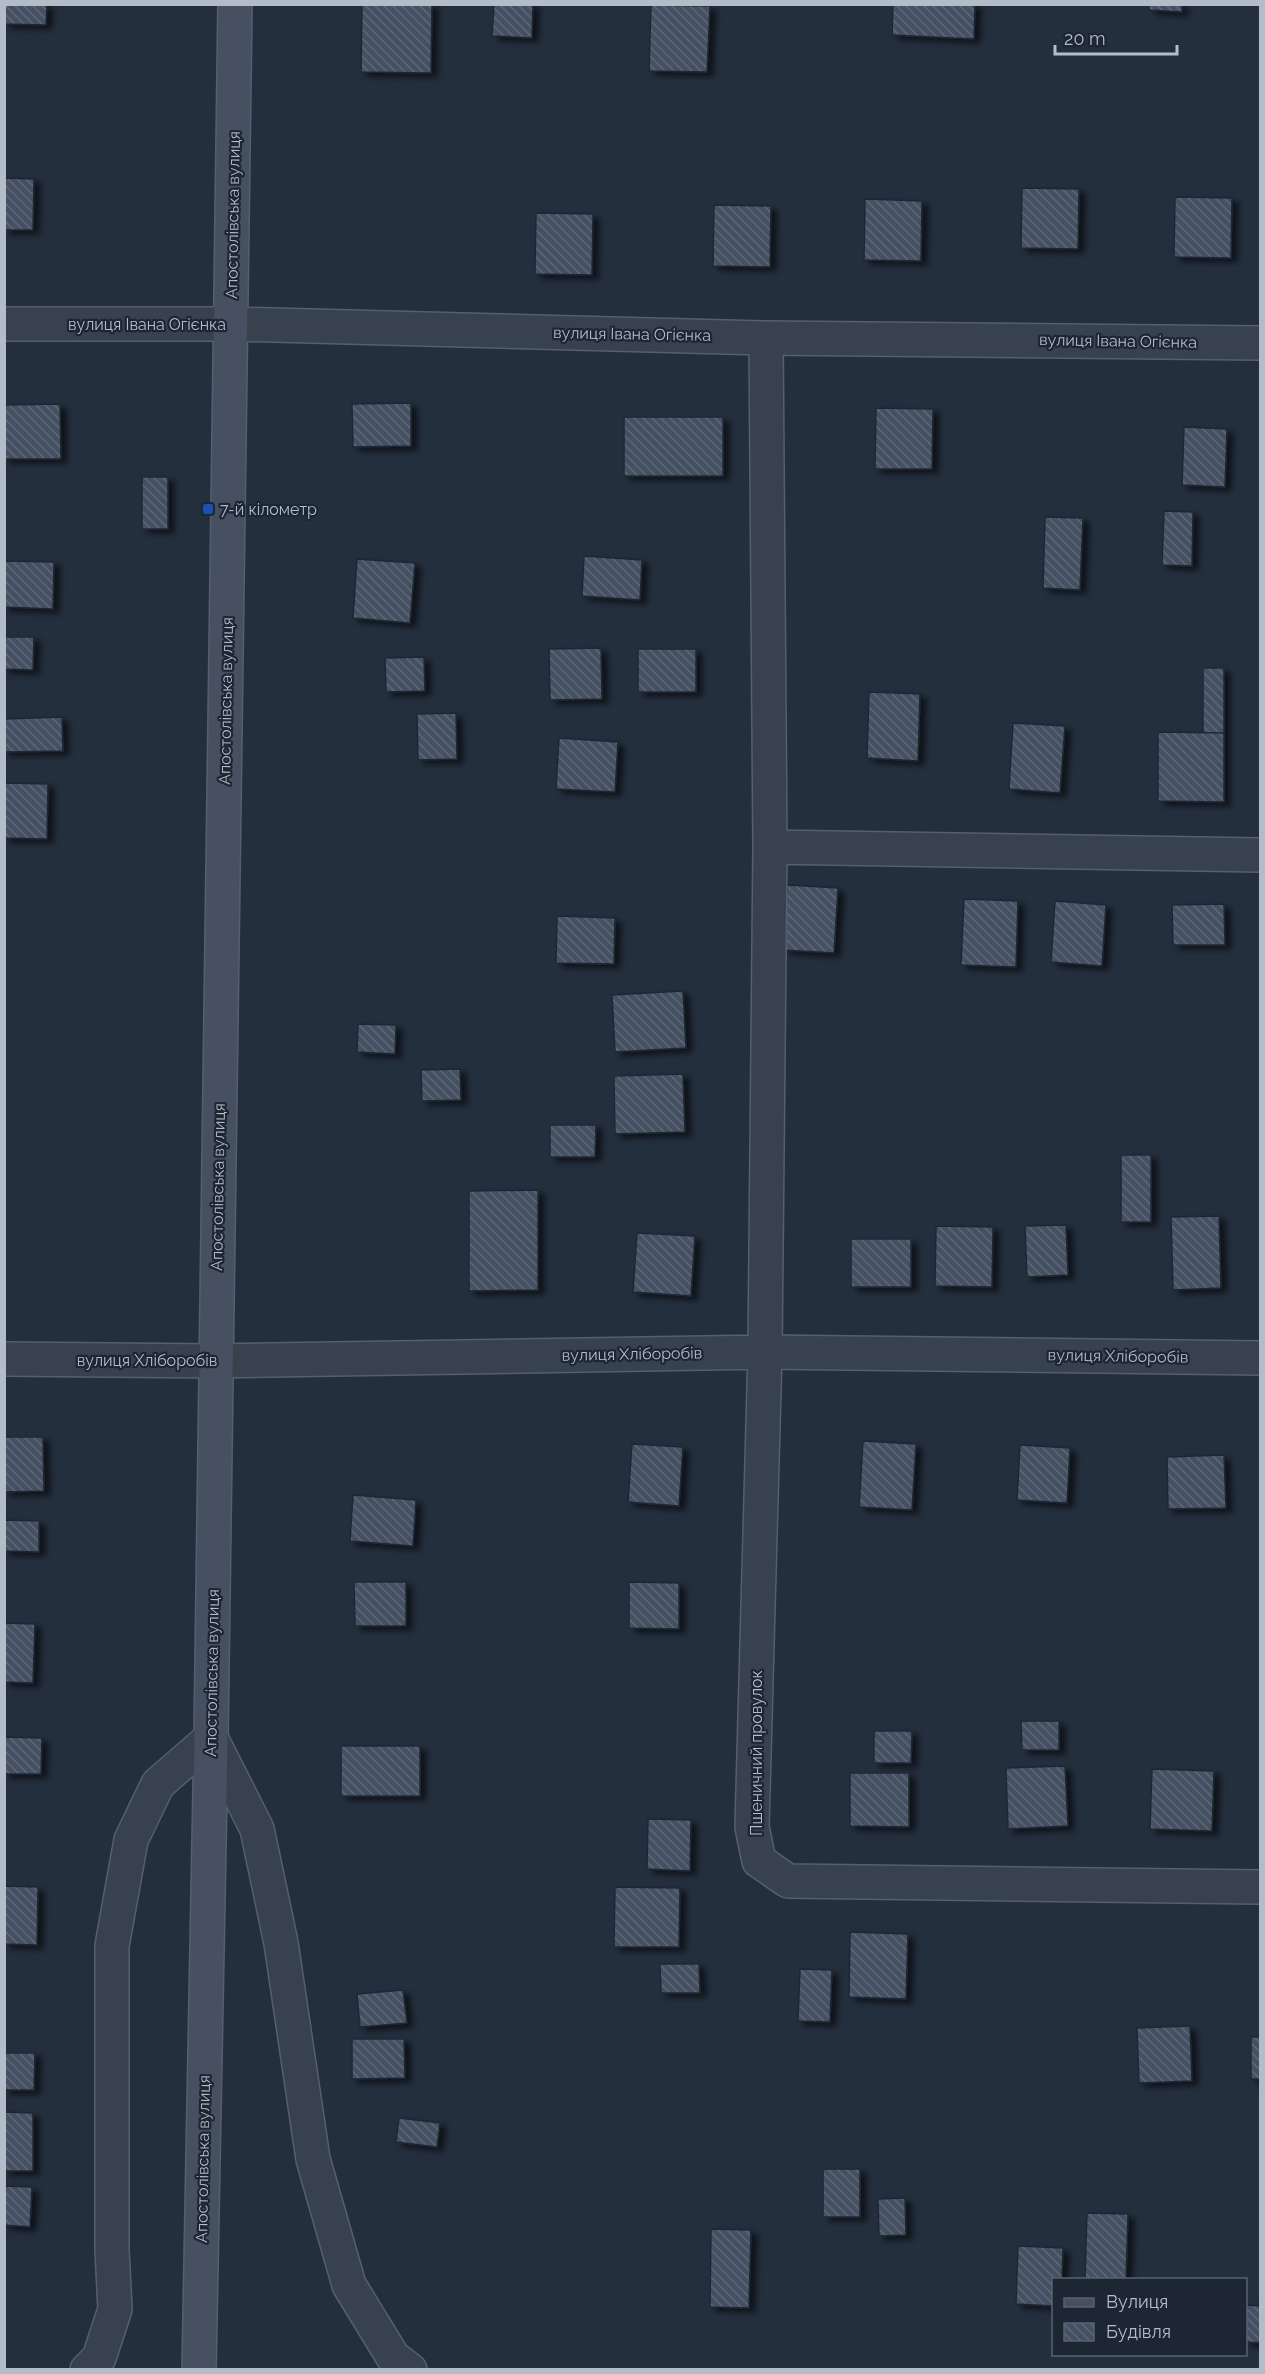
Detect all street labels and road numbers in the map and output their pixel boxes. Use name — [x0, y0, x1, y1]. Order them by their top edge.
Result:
street label: Апостолівська вулиця — [222, 131, 244, 299]
street label: вулиця Івана Огієнка — [68, 315, 226, 334]
street label: вулиця Івана Огієнка — [553, 323, 711, 345]
street label: вулиця Івана Огієнка — [1039, 330, 1197, 352]
street label: Апостолівська вулиця — [215, 617, 237, 785]
street label: Апостолівська вулиця — [207, 1103, 229, 1271]
street label: вулиця Хліборобів — [562, 1343, 702, 1365]
street label: вулиця Хліборобів — [1048, 1345, 1188, 1367]
street label: вулиця Хліборобів — [77, 1351, 217, 1370]
street label: Апостолівська вулиця — [201, 1589, 223, 1757]
street label: Пшеничний провулок — [747, 1670, 766, 1836]
street label: Апостолівська вулиця — [192, 2075, 214, 2243]

